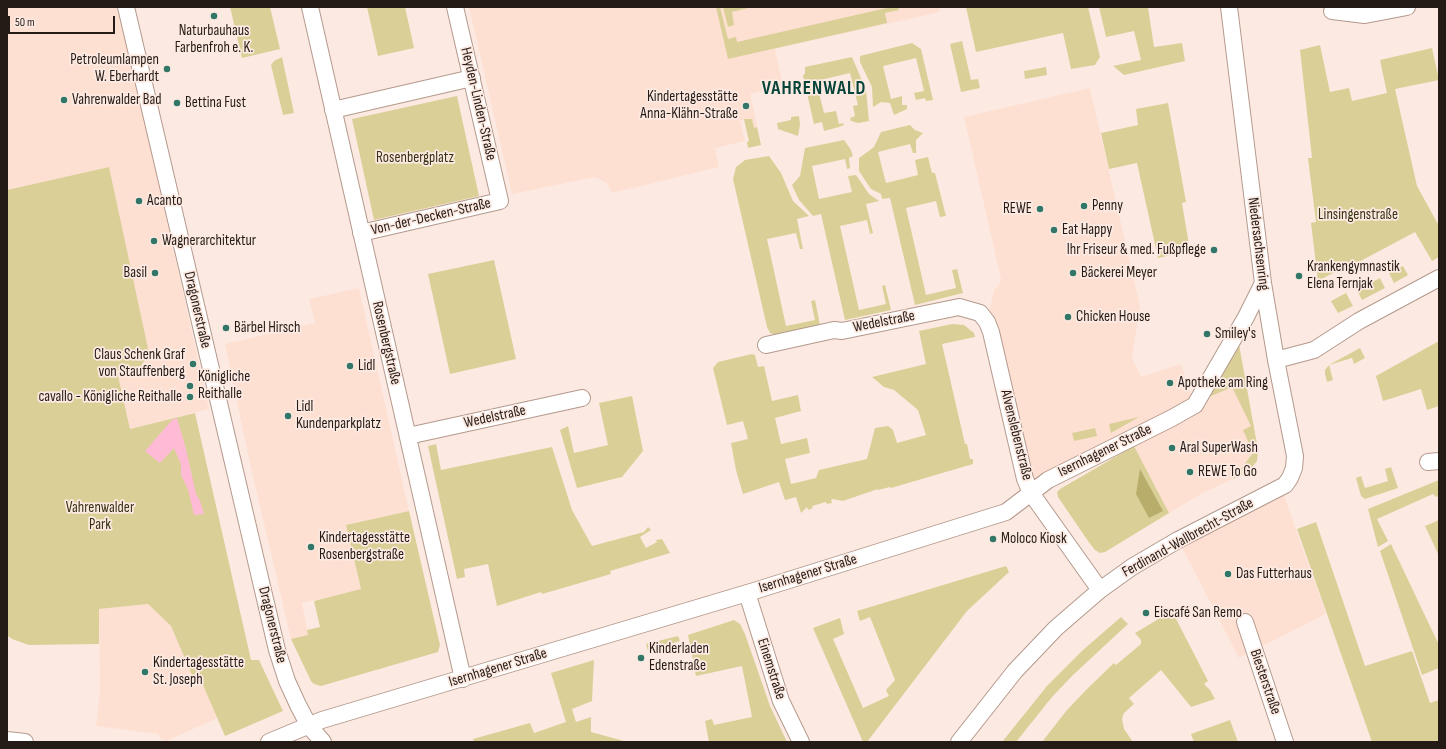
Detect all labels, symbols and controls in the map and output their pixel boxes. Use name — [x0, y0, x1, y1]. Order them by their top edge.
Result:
scale bar — [10, 8, 117, 34]
marker: Naturbauhaus Farbenfroh e. K. — [209, 11, 219, 21]
text: 50 m — [15, 15, 35, 30]
place label: Naturbauhaus Farbenfroh e. K. — [175, 22, 253, 57]
street label: Heyden-Linden-Straße — [456, 46, 500, 162]
place label: Petroleumlampen W. Eberhardt — [70, 51, 159, 86]
marker: Petroleumlampen W. Eberhardt — [162, 64, 172, 74]
district label: VAHRENWALD — [762, 78, 866, 100]
place label: Kindertagesstätte Anna-Klähn-Straße — [640, 88, 738, 123]
place label: Vahrenwalder Bad — [72, 91, 162, 109]
place label: Bettina Fust — [185, 94, 246, 112]
marker: Vahrenwalder Bad — [59, 95, 69, 105]
marker: Bettina Fust — [172, 98, 182, 108]
marker: Kindertagesstätte Anna-Klähn-Straße — [741, 101, 751, 111]
park label: Rosenbergplatz — [376, 149, 454, 167]
place label: Acanto — [147, 192, 182, 210]
street label: Von-der-Decken-Straße — [369, 194, 493, 240]
marker: Acanto — [134, 196, 144, 206]
street label: Niedersachsenring — [1243, 196, 1273, 292]
place label: Penny — [1092, 197, 1123, 215]
place label: REWE — [1003, 200, 1032, 218]
marker: Penny — [1079, 201, 1089, 211]
marker: REWE — [1035, 204, 1045, 214]
park label: Linsingenstraße — [1318, 206, 1398, 224]
place label: Eat Happy — [1062, 221, 1112, 239]
marker: Eat Happy — [1049, 225, 1059, 235]
place label: Wagnerarchitektur — [162, 232, 256, 250]
marker: Wagnerarchitektur — [149, 236, 159, 246]
place label: Ihr Friseur & med. Fußpflege — [1067, 241, 1206, 259]
marker: Ihr Friseur & med. Fußpflege — [1209, 245, 1219, 255]
place label: Krankengymnastik Elena Ternjak — [1307, 258, 1400, 293]
place label: Basil — [124, 264, 147, 282]
place label: Bäckerei Meyer — [1081, 264, 1157, 282]
marker: Basil — [150, 268, 160, 278]
marker: Bäckerei Meyer — [1068, 268, 1078, 278]
street label: Dragonerstraße — [179, 270, 215, 350]
marker: Krankengymnastik Elena Ternjak — [1294, 271, 1304, 281]
street label: Rosenbergstraße — [368, 300, 404, 386]
street label: Wedelstraße — [851, 307, 917, 337]
place label: Chicken House — [1076, 308, 1150, 326]
marker: Chicken House — [1063, 312, 1073, 322]
place label: Bärbel Hirsch — [234, 319, 301, 337]
marker: Bärbel Hirsch — [221, 323, 231, 333]
place label: Smiley's — [1215, 325, 1256, 343]
marker: Smiley's — [1202, 329, 1212, 339]
place label: Claus Schenk Graf von Stauffenberg — [94, 346, 185, 381]
place label: Lidl — [358, 357, 375, 375]
marker: Claus Schenk Graf von Stauffenberg — [188, 359, 198, 369]
marker: Lidl — [345, 361, 355, 371]
place label: Königliche Reithalle — [198, 368, 250, 403]
place label: Apotheke am Ring — [1178, 374, 1268, 392]
marker: Apotheke am Ring — [1165, 378, 1175, 388]
marker: Königliche Reithalle — [185, 381, 195, 391]
place label: cavallo - Königliche Reithalle — [38, 388, 182, 406]
street label: Alvenslebenstraße — [996, 388, 1036, 482]
marker: cavallo - Königliche Reithalle — [185, 392, 195, 402]
place label: Lidl Kundenparkplatz — [296, 398, 381, 433]
street label: Wedelstraße — [462, 402, 528, 432]
marker: Lidl Kundenparkplatz — [283, 411, 293, 421]
street label: Isernhagener Straße — [1055, 421, 1155, 481]
place label: Aral SuperWash — [1180, 439, 1258, 457]
marker: Aral SuperWash — [1167, 443, 1177, 453]
place label: REWE To Go — [1198, 463, 1257, 481]
marker: REWE To Go — [1185, 467, 1195, 477]
street label: Ferdinand-Wallbrecht-Straße — [1119, 494, 1257, 582]
park label: Vahrenwalder Park — [66, 499, 134, 534]
place label: Kindertagesstätte Rosenbergstraße — [319, 529, 410, 564]
place label: Moloco Kiosk — [1001, 530, 1067, 548]
marker: Moloco Kiosk — [988, 534, 998, 544]
marker: Kindertagesstätte Rosenbergstraße — [306, 542, 316, 552]
street label: Isernhagener Straße — [757, 551, 859, 597]
place label: Das Futterhaus — [1236, 565, 1312, 583]
marker: Das Futterhaus — [1223, 569, 1233, 579]
street label: Dragonerstraße — [254, 585, 290, 665]
place label: Eiscafé San Remo — [1154, 604, 1242, 622]
marker: Eiscafé San Remo — [1141, 608, 1151, 618]
street label: Einemstraße — [753, 636, 789, 702]
place label: Kinderladen Edenstraße — [649, 640, 709, 675]
street label: Isernhagener Straße — [447, 645, 549, 691]
street label: Biesterstraße — [1245, 647, 1285, 717]
marker: Kinderladen Edenstraße — [636, 653, 646, 663]
place label: Kindertagesstätte St. Joseph — [153, 654, 244, 689]
marker: Kindertagesstätte St. Joseph — [140, 667, 150, 677]

